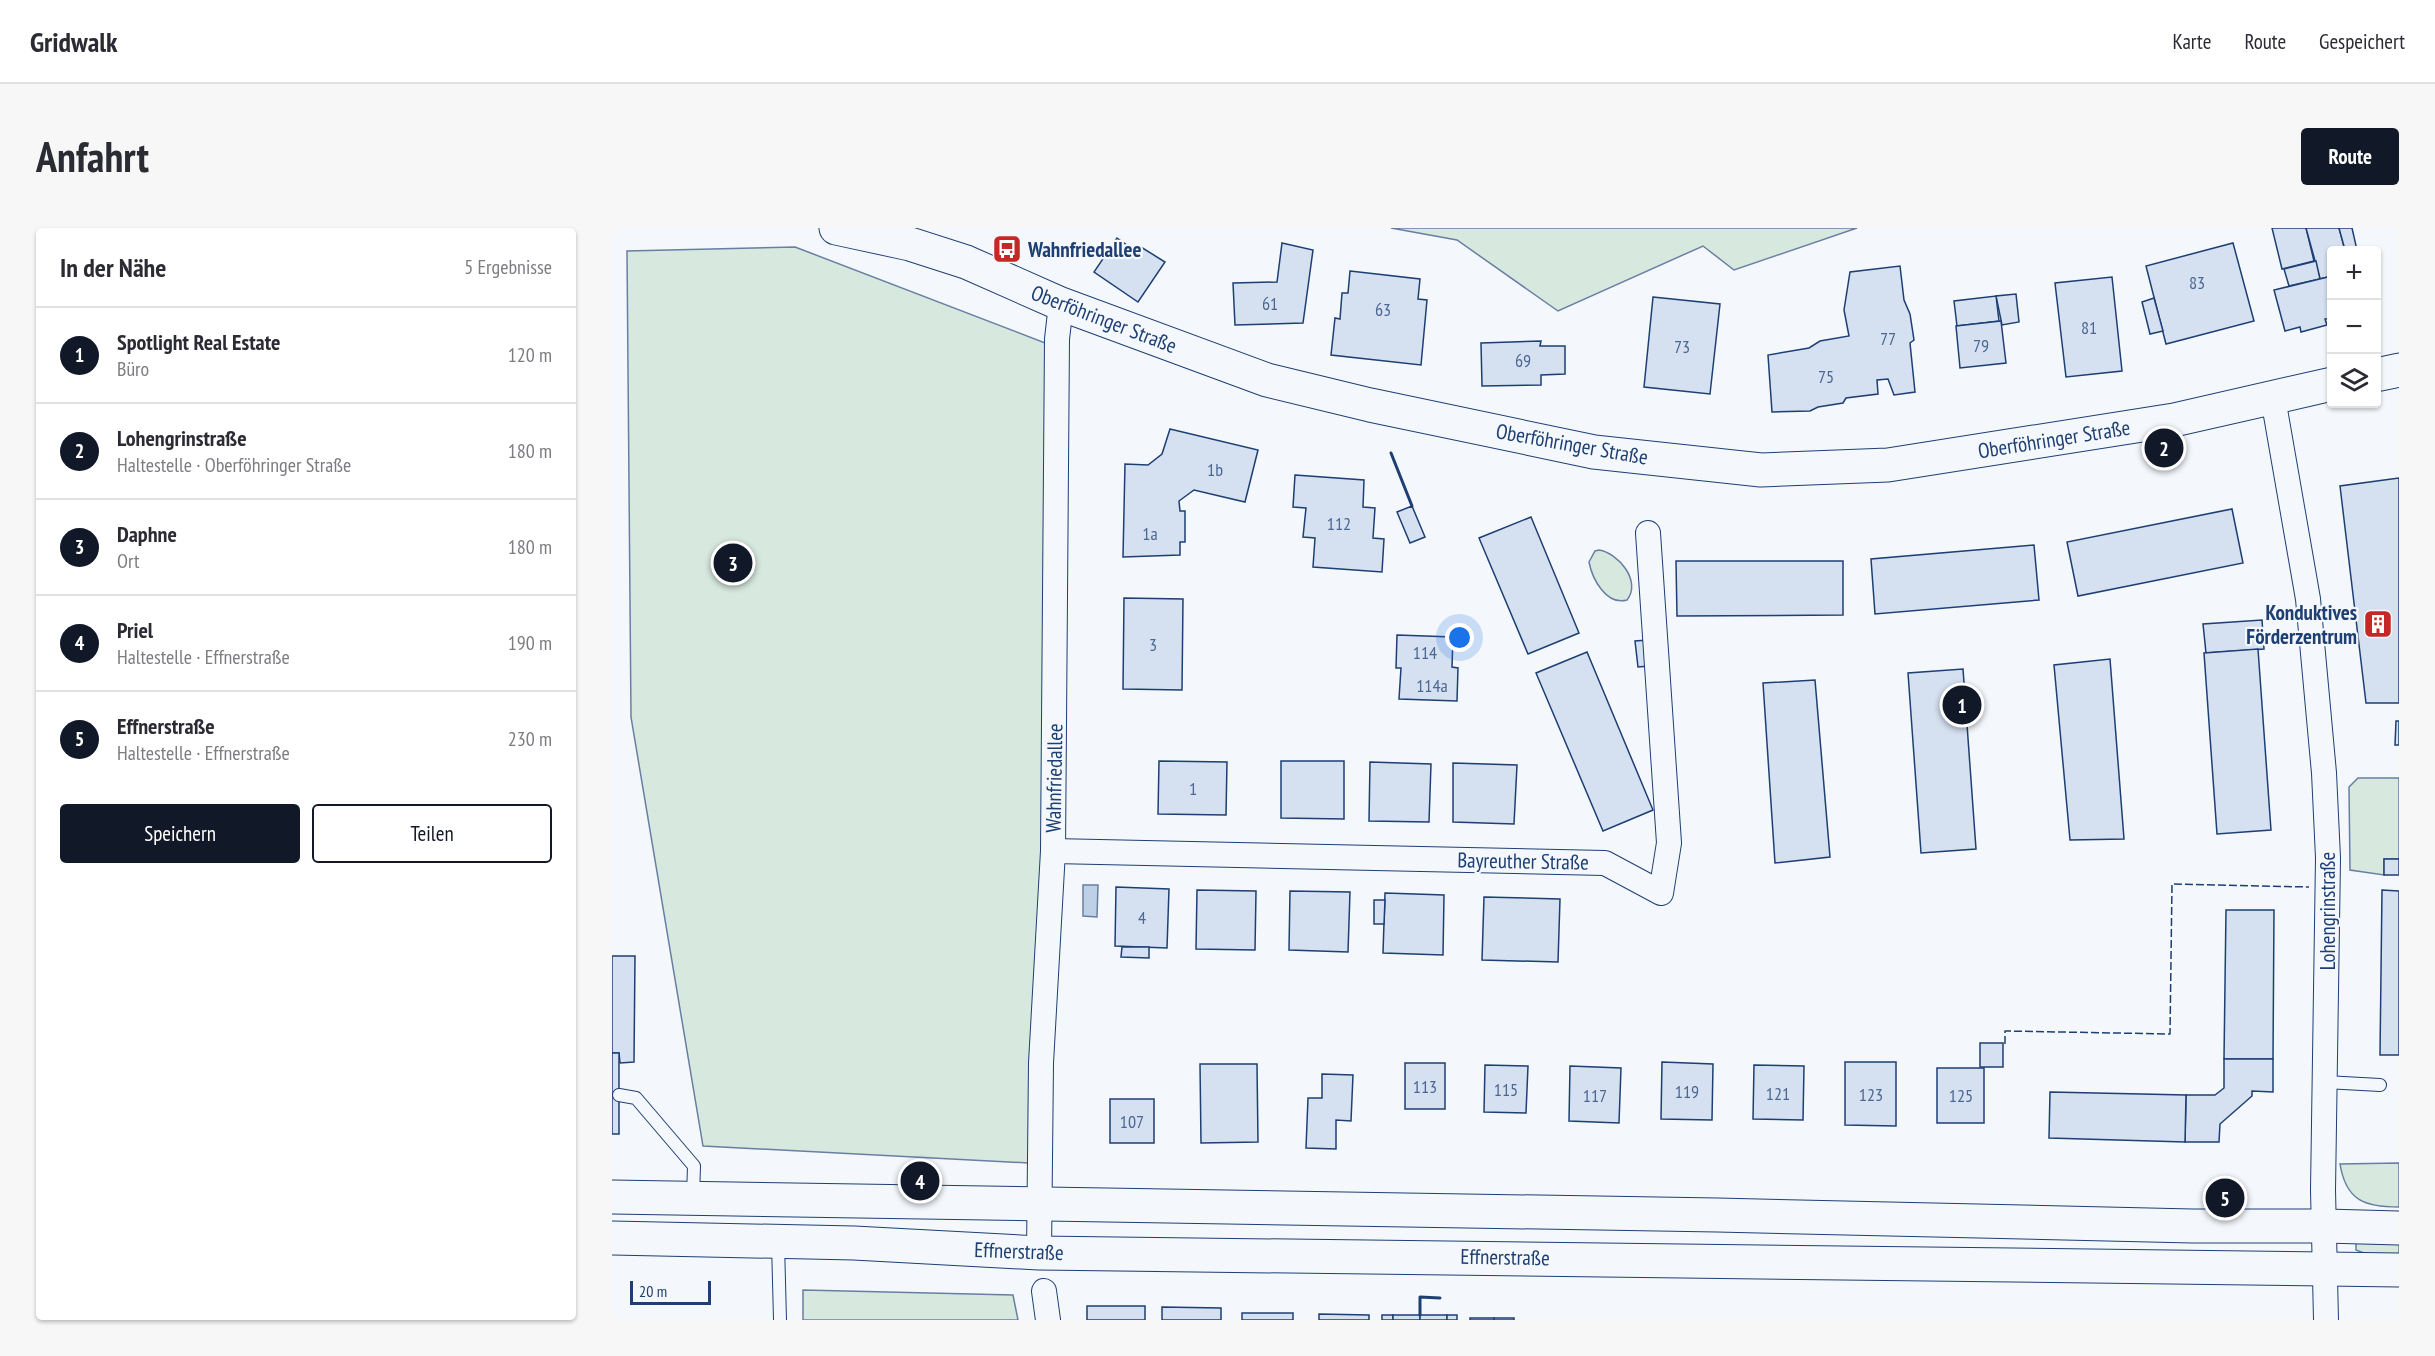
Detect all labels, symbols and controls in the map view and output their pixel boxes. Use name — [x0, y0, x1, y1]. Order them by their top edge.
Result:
text: Gridwalk — [30, 23, 118, 60]
text: Karte — [2173, 28, 2211, 55]
text: Route — [2244, 28, 2286, 55]
text: Gespeichert — [2319, 28, 2405, 55]
button: Route — [2301, 128, 2399, 185]
text: Anfahrt — [36, 129, 149, 184]
bus stop icon: Wahnfriedallee — [991, 233, 1023, 265]
place label: Wahnfriedallee — [1027, 236, 1141, 263]
map controls — [2327, 246, 2381, 408]
button: + — [2327, 246, 2381, 300]
text: In der Nähe — [60, 251, 166, 284]
text: 5 Ergebnisse — [464, 254, 552, 280]
house number: 83 — [2189, 271, 2205, 294]
street label: Oberföhringer Straße — [1027, 279, 1181, 359]
house number: 61 — [1262, 292, 1278, 315]
house number: 63 — [1375, 298, 1391, 321]
button: − — [2327, 300, 2381, 354]
house number: 81 — [2081, 316, 2097, 339]
house number: 77 — [1880, 327, 1896, 350]
text: Spotlight Real Estate — [117, 328, 281, 356]
house number: 79 — [1973, 334, 1989, 357]
house number: 73 — [1674, 335, 1690, 358]
text: 1 — [75, 342, 84, 368]
text: 120 m — [508, 342, 552, 368]
house number: 69 — [1515, 349, 1531, 372]
button: layers — [2327, 354, 2381, 408]
text: Büro — [117, 356, 149, 382]
house number: 75 — [1818, 365, 1834, 388]
street label: Oberföhringer Straße — [1976, 414, 2132, 464]
street label: Oberföhringer Straße — [1494, 417, 1650, 471]
text: Lohengrinstraße — [117, 424, 247, 452]
pin: 2 — [2144, 426, 2184, 470]
text: 2 — [75, 438, 84, 464]
text: 180 m — [508, 438, 552, 464]
text: Haltestelle · Oberföhringer Straße — [117, 452, 351, 478]
house number: 1b — [1207, 458, 1223, 481]
house number: 112 — [1327, 512, 1351, 535]
text: Daphne — [117, 520, 177, 548]
house number: 1a — [1142, 522, 1158, 545]
text: 3 — [75, 534, 84, 560]
text: 180 m — [508, 534, 552, 560]
pin: 3 — [714, 540, 752, 586]
text: Ort — [117, 548, 139, 574]
place label: Konduktives Förderzentrum — [2246, 599, 2357, 650]
building icon: Konduktives Förderzentrum — [2362, 608, 2394, 640]
text: Priel — [117, 616, 153, 644]
your location — [1445, 623, 1474, 652]
text: 4 — [75, 630, 84, 656]
text: 190 m — [508, 630, 552, 656]
house number: 3 — [1149, 633, 1157, 656]
house number: 114 — [1413, 641, 1437, 664]
text: Haltestelle · Effnerstraße — [117, 644, 290, 670]
house number: 114a — [1416, 674, 1448, 697]
pin: 1 — [1942, 682, 1982, 728]
text: Effnerstraße — [117, 712, 215, 740]
street label: Wahnfriedallee — [1040, 723, 1068, 833]
text: 5 — [75, 726, 84, 752]
text: 230 m — [508, 726, 552, 752]
text: Haltestelle · Effnerstraße — [117, 740, 290, 766]
house number: 1 — [1189, 777, 1197, 800]
button: Speichern — [60, 804, 300, 863]
button: Teilen — [312, 804, 552, 863]
street label: Bayreuther Straße — [1457, 846, 1589, 876]
street label: Lohengrinstraße — [2314, 852, 2341, 970]
house number: 4 — [1138, 906, 1146, 929]
house number: 113 — [1413, 1075, 1437, 1098]
house number: 115 — [1494, 1078, 1518, 1101]
house number: 119 — [1675, 1080, 1699, 1103]
house number: 121 — [1766, 1082, 1790, 1105]
house number: 123 — [1859, 1083, 1883, 1106]
house number: 117 — [1583, 1084, 1607, 1107]
house number: 125 — [1949, 1084, 1973, 1107]
house number: 107 — [1120, 1110, 1144, 1133]
pin: 4 — [900, 1158, 940, 1204]
pin: 5 — [2206, 1176, 2244, 1220]
street label: Effnerstraße — [974, 1236, 1064, 1266]
street label: Effnerstraße — [1460, 1243, 1550, 1271]
scale bar — [630, 1278, 711, 1306]
text: 20 m — [639, 1281, 667, 1301]

